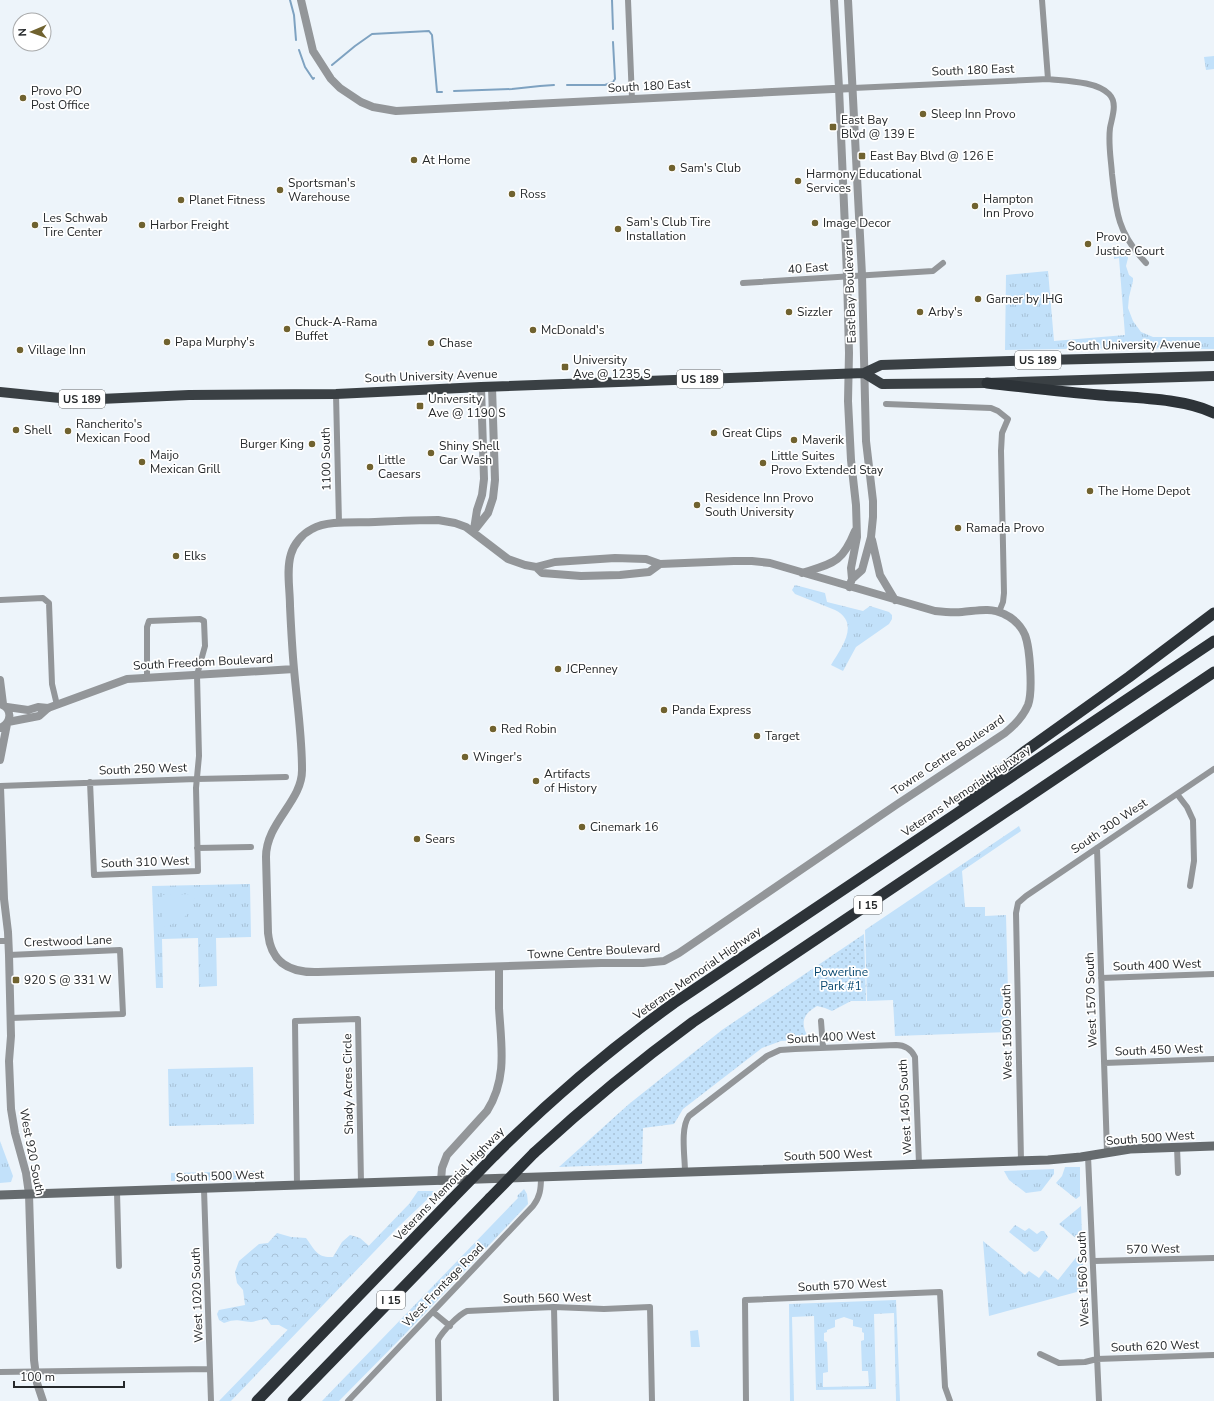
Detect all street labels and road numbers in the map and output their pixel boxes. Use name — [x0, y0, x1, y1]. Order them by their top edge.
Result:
street label: South 180 East — [931, 61, 1015, 79]
street label: South 180 East — [607, 76, 692, 96]
street label: East Bay Boulevard — [840, 238, 860, 344]
street label: 40 East — [787, 259, 830, 277]
street label: South University Avenue — [1067, 336, 1201, 354]
road number: US 189 — [1015, 351, 1061, 369]
street label: South University Avenue — [364, 366, 498, 386]
road number: US 189 — [677, 370, 723, 388]
road number: US 189 — [59, 390, 105, 408]
street label: 1100 South — [317, 427, 335, 491]
street label: South Freedom Boulevard — [133, 650, 273, 674]
street label: Towne Centre Boulevard — [888, 711, 1008, 799]
street label: Veterans Memorial Highway — [897, 741, 1034, 841]
street label: South 250 West — [99, 759, 188, 779]
street label: South 300 West — [1068, 794, 1151, 857]
street label: South 310 West — [101, 852, 190, 872]
road number: I 15 — [854, 896, 882, 914]
street label: Veterans Memorial Highway — [629, 922, 765, 1024]
street label: Crestwood Lane — [24, 931, 112, 951]
street label: Towne Centre Boulevard — [527, 940, 661, 962]
street label: West 1570 South — [1081, 952, 1101, 1048]
street label: South 400 West — [1113, 955, 1202, 975]
street label: West 1500 South — [998, 984, 1016, 1080]
street label: South 400 West — [786, 1027, 876, 1047]
street label: Shady Acres Circle — [339, 1033, 357, 1135]
street label: South 450 West — [1115, 1040, 1204, 1060]
street label: West 1450 South — [895, 1059, 915, 1155]
street label: West 920 South — [16, 1107, 48, 1197]
street label: Veterans Memorial Highway — [390, 1123, 508, 1245]
street label: South 500 West — [1105, 1127, 1195, 1149]
street label: South 500 West — [784, 1145, 873, 1165]
street label: South 500 West — [176, 1166, 265, 1186]
street label: West 1560 South — [1073, 1231, 1093, 1327]
street label: West Frontage Road — [399, 1240, 487, 1330]
street label: 570 West — [1126, 1241, 1181, 1257]
street label: West 1020 South — [187, 1247, 207, 1343]
street label: South 570 West — [797, 1275, 887, 1295]
street label: South 560 West — [503, 1289, 592, 1307]
road number: I 15 — [377, 1291, 405, 1309]
street label: South 620 West — [1111, 1336, 1200, 1356]

